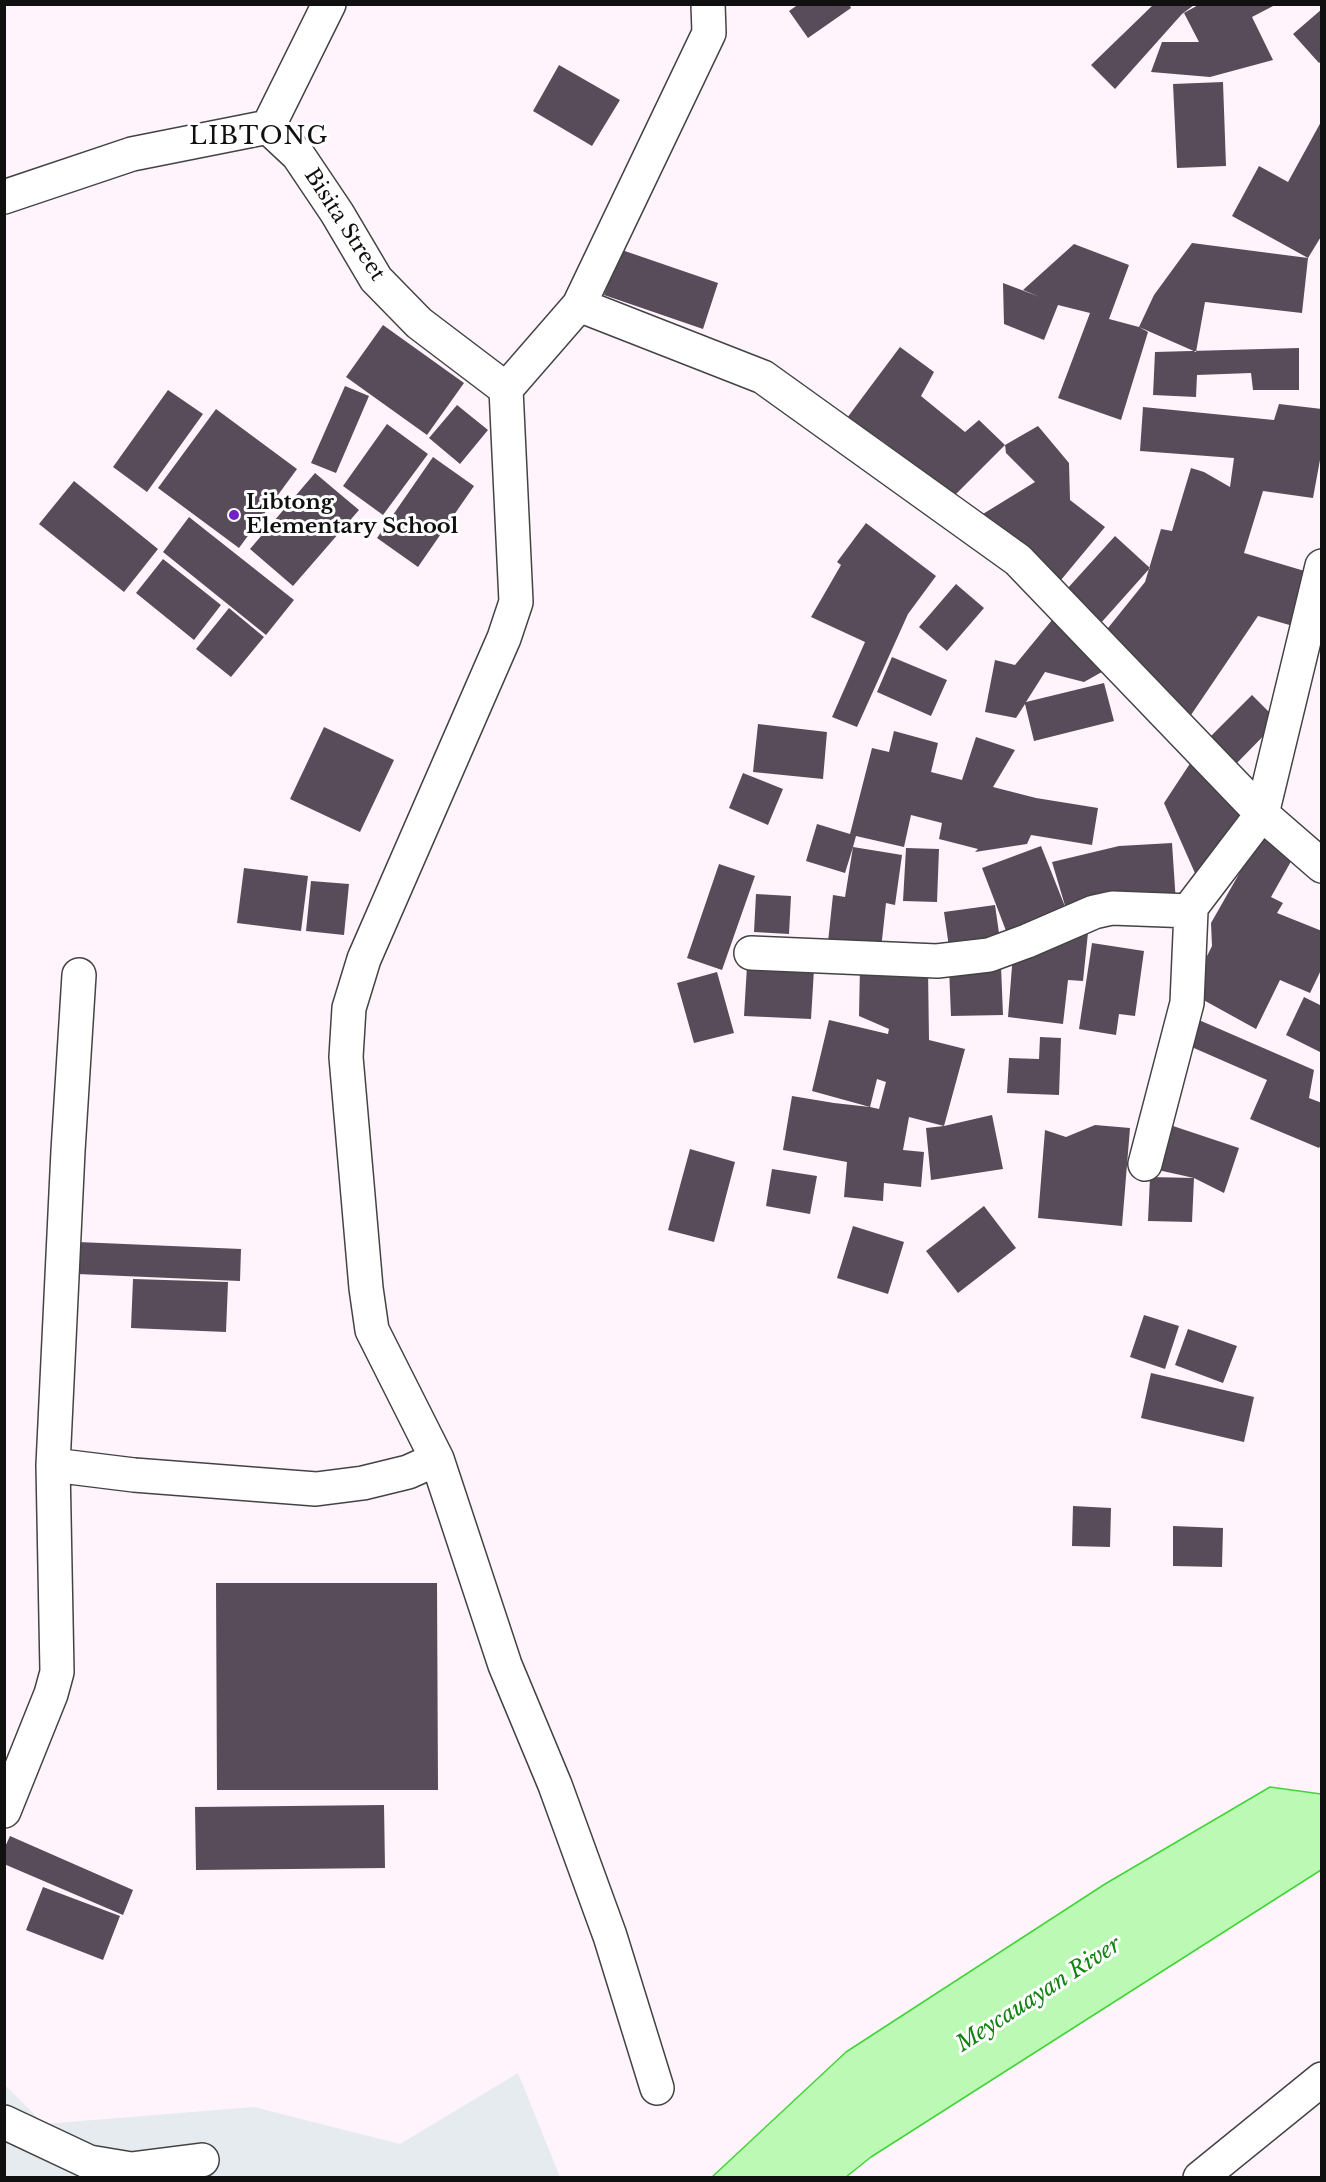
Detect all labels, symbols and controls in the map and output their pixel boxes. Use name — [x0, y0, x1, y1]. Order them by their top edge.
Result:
district label: LIBTONG — [189, 123, 329, 151]
street label: Bisita Street — [298, 164, 390, 286]
place label: Libtong Elementary School — [246, 490, 458, 540]
marker: Libtong Elementary School — [227, 508, 241, 522]
water label: Meycauayan River — [952, 1932, 1126, 2058]

